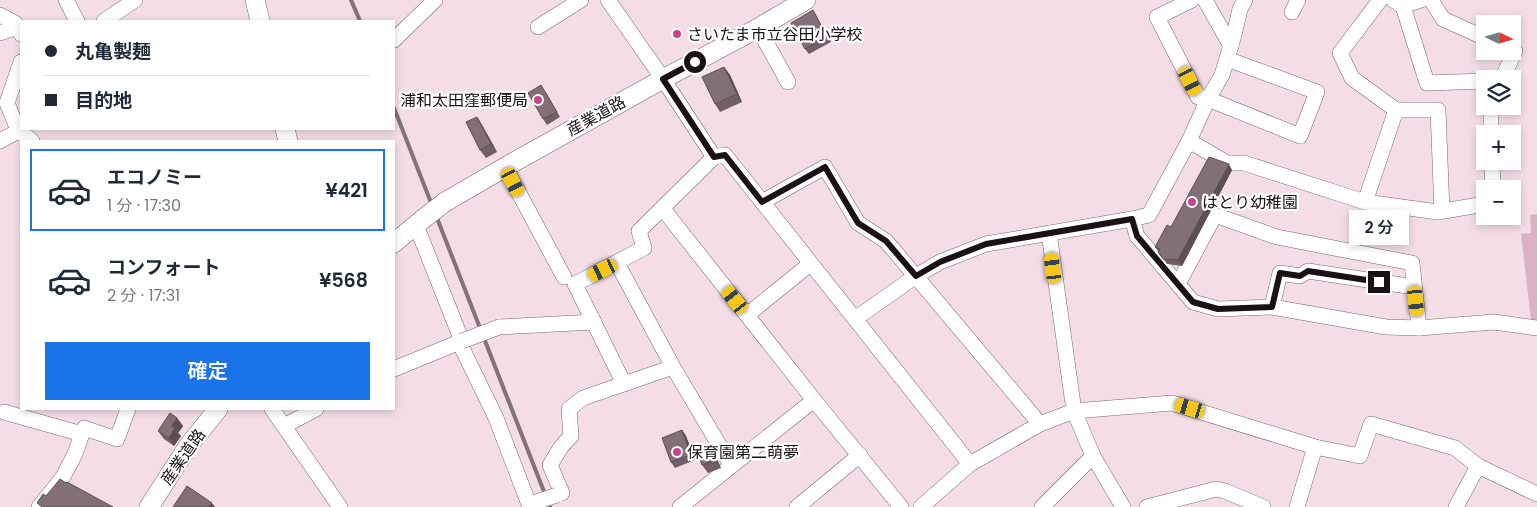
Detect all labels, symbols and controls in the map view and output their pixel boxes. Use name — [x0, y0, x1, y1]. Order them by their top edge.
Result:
north arrow — [1476, 15, 1521, 60]
map controls — [1476, 15, 1521, 225]
place label: さいたま市立谷田小学校 — [687, 23, 863, 46]
marker: さいたま市立谷田小学校 — [671, 28, 683, 40]
text: 丸亀製麺 — [75, 38, 151, 65]
route start — [684, 51, 706, 73]
car — [1176, 64, 1203, 98]
button: layers — [1476, 70, 1521, 115]
text: 目的地 — [75, 87, 132, 114]
place label: 浦和太田窪郵便局 — [400, 89, 528, 112]
street label: 産業道路 — [562, 90, 630, 142]
marker: 浦和太田窪郵便局 — [532, 94, 544, 106]
button: + — [1476, 125, 1521, 170]
text: エコノミー — [107, 164, 202, 191]
car — [499, 165, 526, 199]
icon: car — [47, 168, 92, 213]
text: ¥421 — [326, 177, 368, 204]
button: − — [1476, 180, 1521, 225]
place label: はとり幼稚園 — [1202, 191, 1298, 214]
text: 1 分 · 17:30 — [107, 194, 181, 217]
marker: はとり幼稚園 — [1186, 196, 1198, 208]
callout: 2 分 — [1349, 210, 1409, 244]
text: 2 分 — [1365, 216, 1394, 239]
car — [1043, 252, 1062, 284]
text: コンフォート — [107, 254, 220, 281]
car — [586, 257, 619, 283]
icon: car — [47, 258, 92, 303]
text: ¥568 — [319, 267, 368, 294]
route end — [1368, 271, 1390, 293]
text: 2 分 · 17:31 — [107, 284, 180, 307]
car — [719, 284, 750, 316]
car — [1406, 285, 1425, 317]
button: 確定 — [45, 342, 370, 400]
car — [1173, 396, 1206, 420]
street label: 産業道路 — [155, 424, 211, 490]
place label: 保育園第二萌夢 — [687, 441, 799, 464]
marker: 保育園第二萌夢 — [671, 446, 683, 458]

